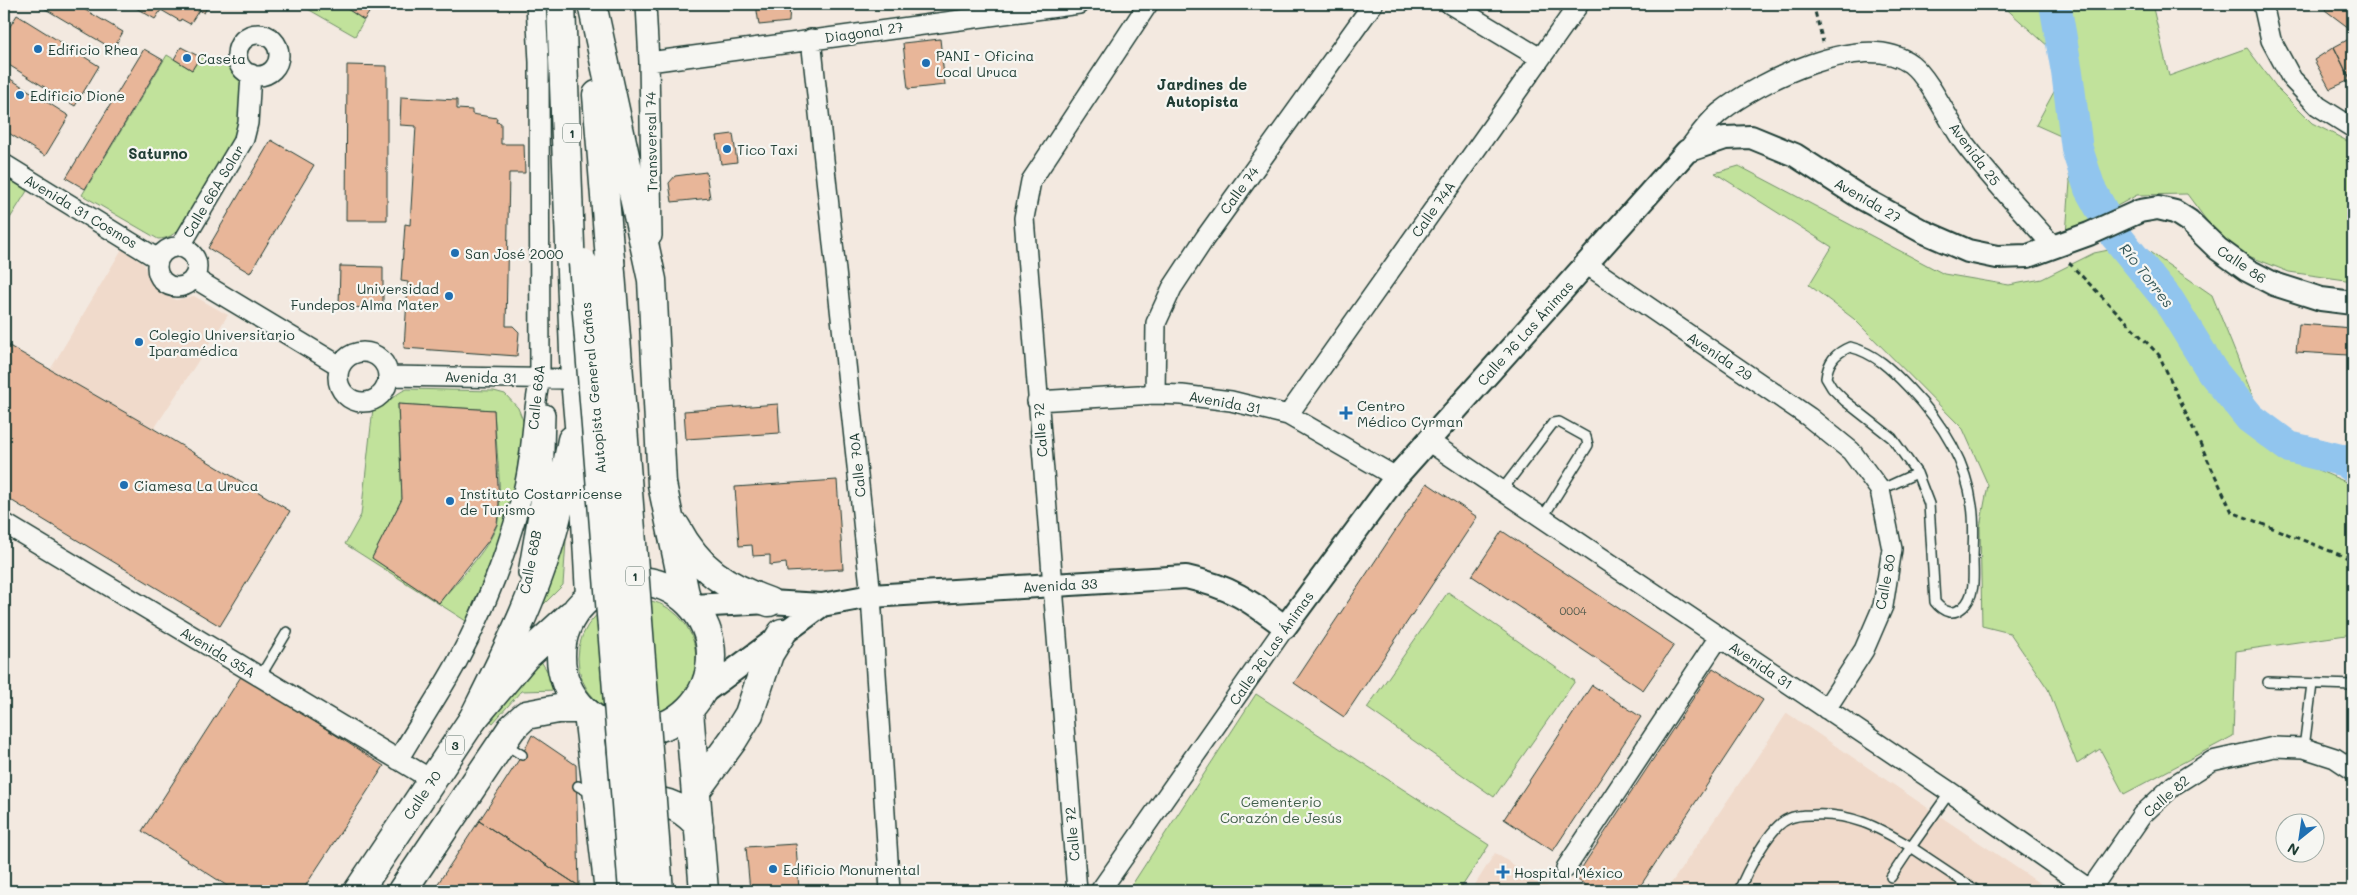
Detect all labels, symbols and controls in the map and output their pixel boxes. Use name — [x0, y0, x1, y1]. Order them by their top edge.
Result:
street label: Diagonal 27 — [824, 17, 905, 47]
place label: Edificio Rhea — [48, 40, 138, 59]
marker: Edificio Rhea — [32, 43, 44, 55]
place label: PANI - Oficina Local Uruca — [936, 46, 1034, 81]
place label: Caseta — [197, 49, 246, 68]
marker: Caseta — [181, 52, 193, 64]
marker: PANI - Oficina Local Uruca — [920, 57, 932, 69]
district label: Jardines de Autopista — [1157, 74, 1247, 111]
place label: Edificio Dione — [30, 86, 125, 105]
marker: Edificio Dione — [14, 89, 26, 101]
street label: Transversal 74 — [641, 91, 661, 193]
street label: Avenida 25 — [1945, 119, 2005, 189]
road number: 1 — [563, 124, 581, 142]
place label: Tico Taxi — [737, 140, 798, 159]
street label: Calle 66A Solar — [178, 141, 248, 241]
district label: Saturno — [128, 143, 188, 163]
marker: Tico Taxi — [721, 143, 733, 155]
street label: Calle 74 — [1215, 162, 1263, 218]
street label: Avenida 31 Cosmos — [21, 170, 141, 252]
street label: Avenida 27 — [1831, 173, 1905, 227]
street label: Calle 74A — [1407, 177, 1459, 241]
water label: Río Torres — [2115, 239, 2179, 311]
street label: Calle 86 — [2214, 241, 2270, 287]
place label: San José 2000 — [465, 244, 564, 263]
marker: San José 2000 — [449, 247, 461, 259]
street label: Calle 76 Las Ánimas — [1473, 276, 1577, 390]
place label: Universidad Fundepos Alma Mater — [291, 279, 439, 314]
marker: Universidad Fundepos Alma Mater — [443, 290, 455, 302]
street label: Autopista General Cañas — [576, 301, 610, 475]
place label: Colegio Universitario Iparamédica — [149, 325, 295, 360]
street label: Avenida 29 — [1684, 327, 1756, 385]
marker: Colegio Universitario Iparamédica — [133, 336, 145, 348]
street label: Calle 68A — [523, 363, 549, 431]
street label: Avenida 31 — [444, 367, 518, 387]
street label: Avenida 31 — [1187, 386, 1263, 418]
place label: Centro Médico Cyrman — [1357, 396, 1463, 431]
street label: Calle 72 — [1029, 402, 1051, 458]
marker: Centro Médico Cyrman — [1339, 406, 1353, 420]
street label: Calle 70A — [844, 432, 870, 498]
place label: Ciamesa La Uruca — [134, 476, 258, 495]
marker: Ciamesa La Uruca — [118, 479, 130, 491]
place label: Instituto Costarricense de Turismo — [460, 484, 622, 519]
marker: Instituto Costarricense de Turismo — [444, 495, 456, 507]
street label: Calle 68B — [515, 529, 545, 595]
street label: Calle 80 — [1870, 552, 1900, 611]
road number: 1 — [626, 566, 644, 586]
street label: Avenida 33 — [1022, 574, 1098, 596]
street label: Calle 76 Las Ánimas — [1224, 587, 1318, 709]
house number: 0004 — [1560, 603, 1587, 618]
street label: Avenida 35A — [177, 622, 259, 682]
street label: Avenida 31 — [1725, 637, 1797, 693]
road number: 3 — [446, 736, 464, 754]
street label: Calle 70 — [399, 766, 446, 823]
street label: Calle 82 — [2139, 771, 2193, 821]
park label: Cementerio Corazón de Jesús — [1220, 792, 1342, 827]
street label: Calle 72 — [1060, 806, 1084, 862]
north arrow — [2274, 812, 2324, 862]
text: N — [2284, 839, 2303, 861]
place label: Edificio Monumental — [783, 860, 920, 879]
marker: Edificio Monumental — [767, 863, 779, 875]
place label: Hospital México — [1514, 863, 1623, 882]
marker: Hospital México — [1496, 865, 1510, 879]

